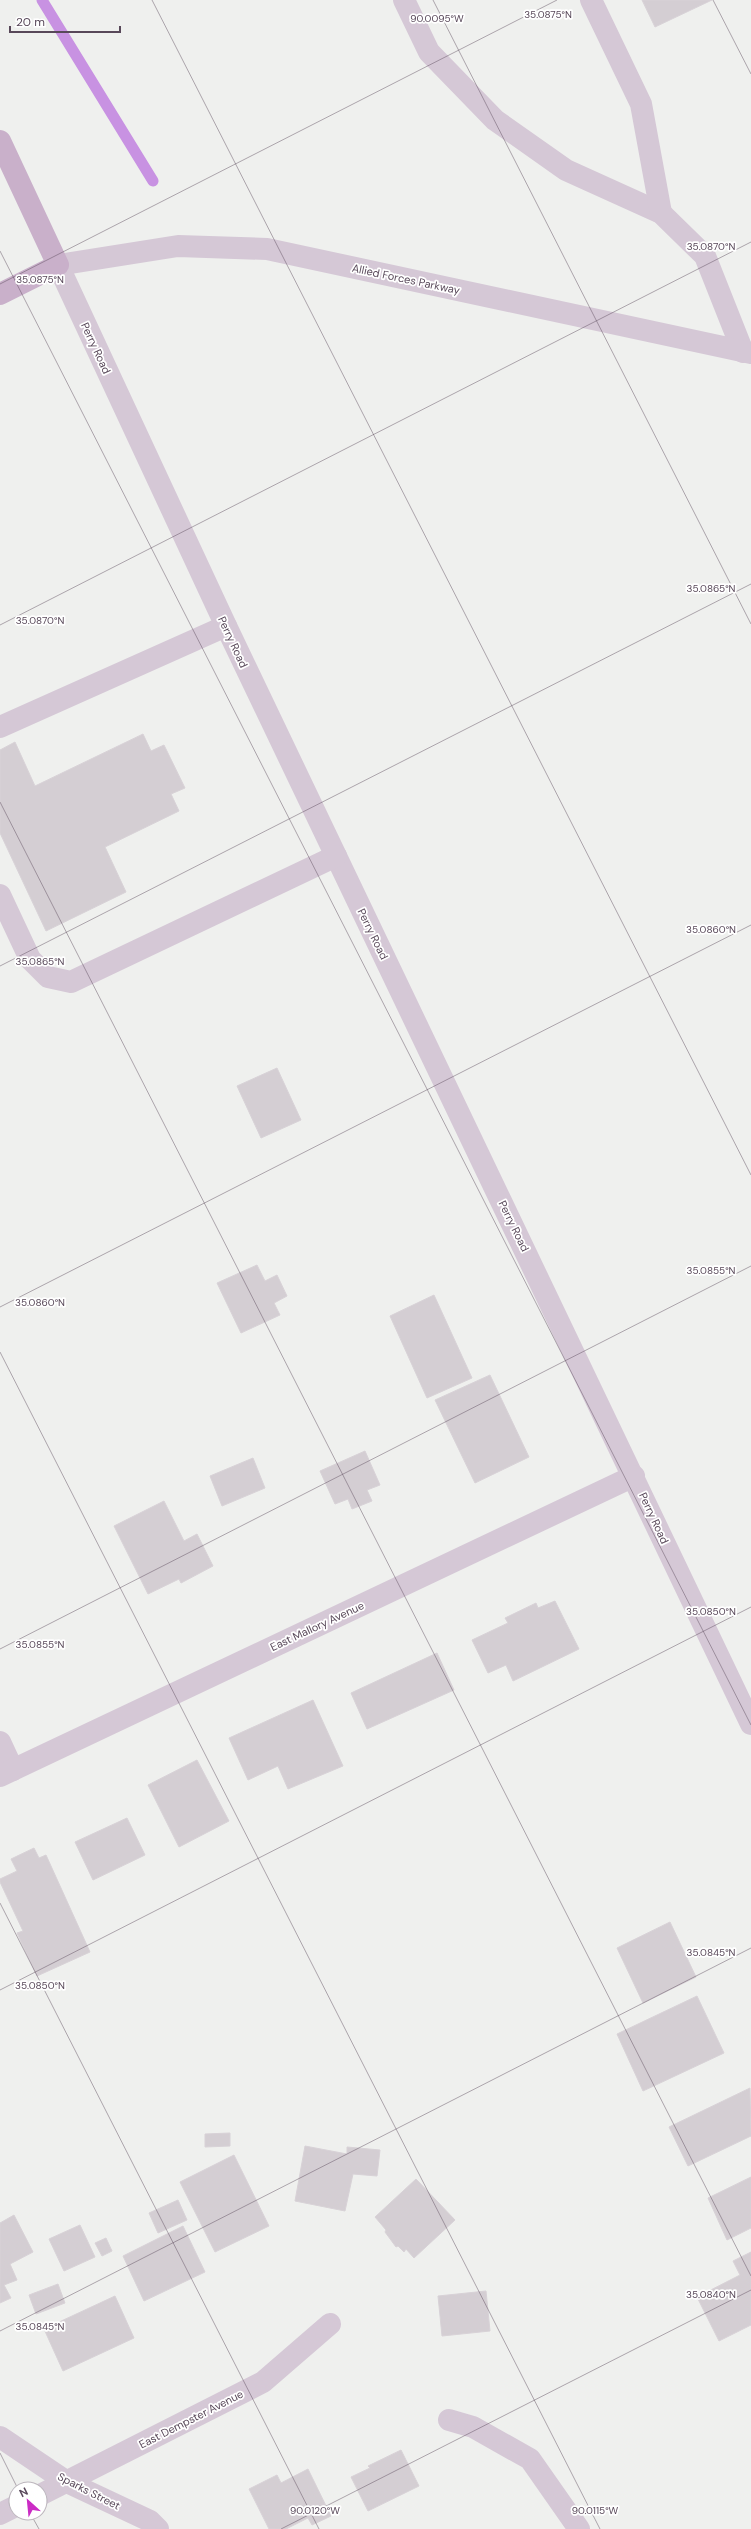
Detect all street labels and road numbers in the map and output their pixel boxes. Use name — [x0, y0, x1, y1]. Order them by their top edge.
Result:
street label: Allied Forces Parkway — [351, 261, 461, 297]
street label: Perry Road — [78, 320, 114, 376]
street label: Perry Road — [215, 614, 251, 670]
street label: Perry Road — [355, 906, 391, 962]
street label: Perry Road — [496, 1198, 532, 1254]
street label: Perry Road — [636, 1490, 672, 1546]
street label: East Mallory Avenue — [268, 1598, 366, 1654]
street label: East Dempster Avenue — [136, 2387, 246, 2451]
street label: Sparks Street — [55, 2469, 123, 2513]

